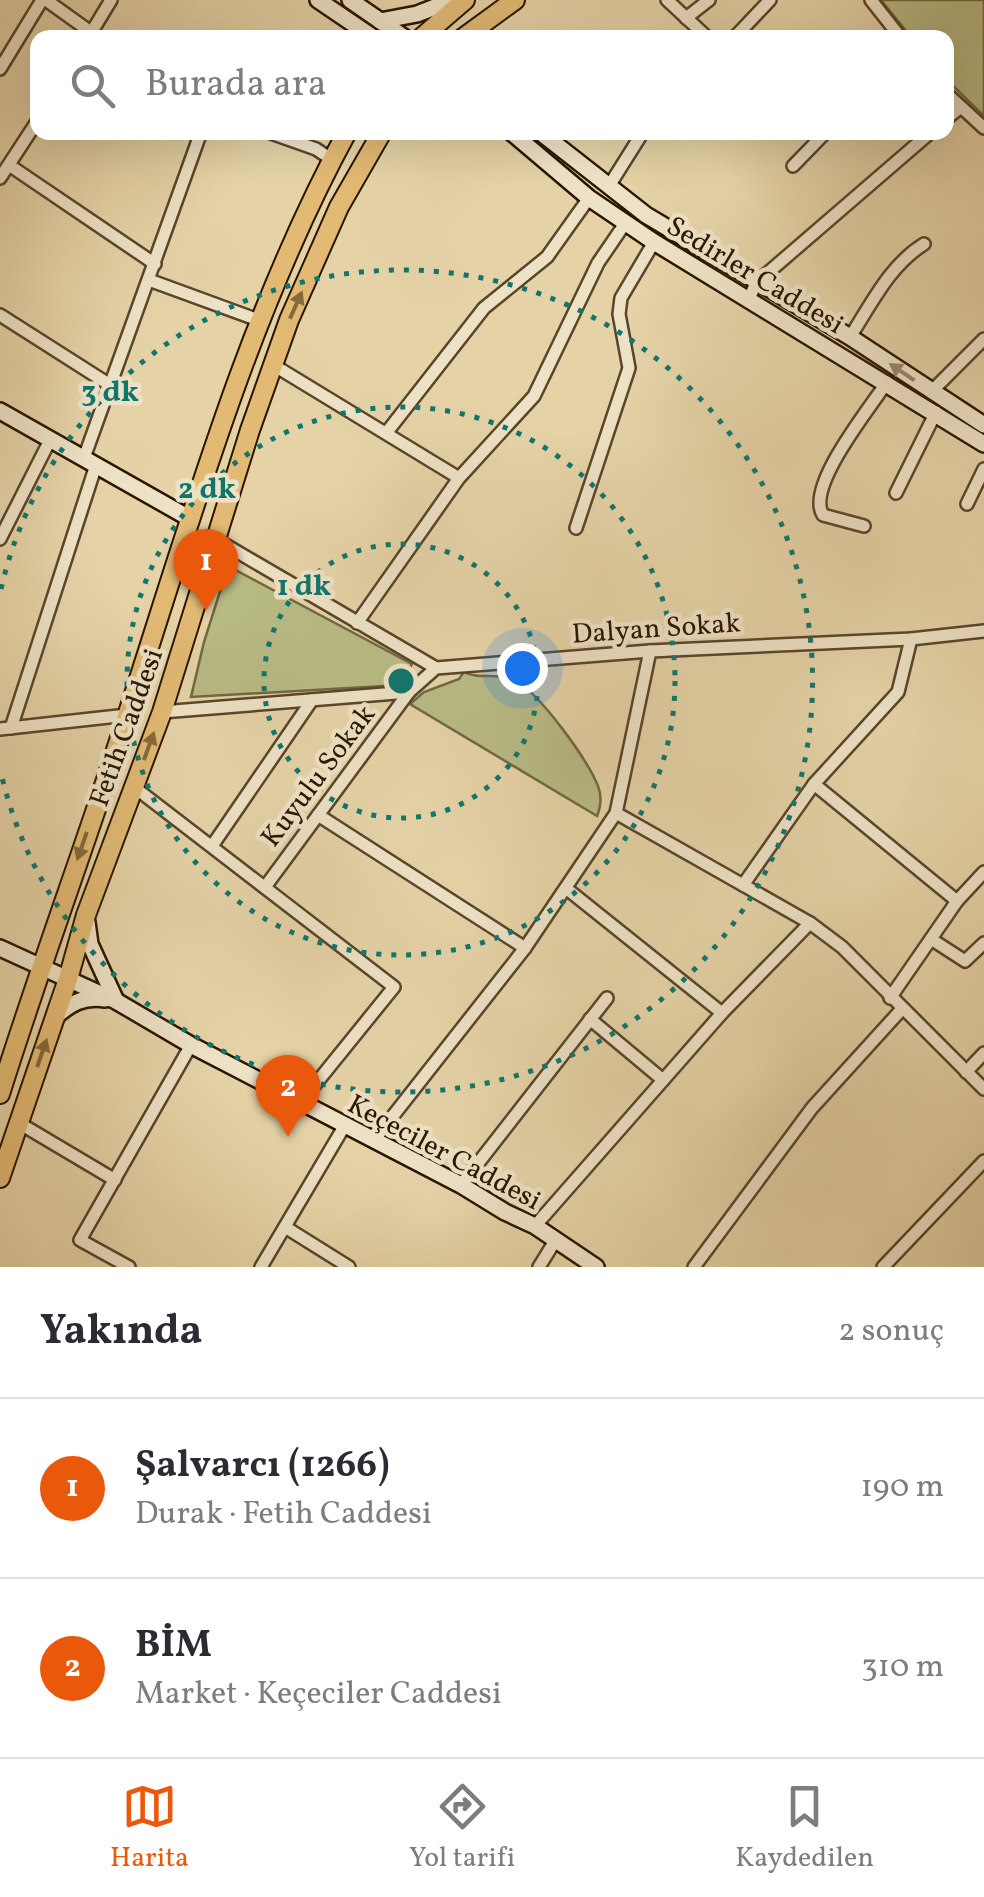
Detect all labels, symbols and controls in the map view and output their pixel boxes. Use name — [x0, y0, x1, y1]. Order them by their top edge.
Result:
search box — [30, 30, 954, 140]
icon: search — [65, 58, 120, 113]
text: Burada ara — [145, 59, 327, 112]
street label: Sedirler Caddesi — [658, 208, 851, 345]
one-way arrow — [288, 290, 304, 320]
one-way arrow — [889, 363, 916, 382]
text: 3 dk — [81, 372, 139, 414]
text: 2 dk — [178, 469, 236, 511]
pin: 1 — [174, 528, 238, 611]
text: 1 dk — [277, 566, 331, 608]
street label: Dalyan Sokak — [571, 604, 742, 655]
street label: Fetih Caddesi — [81, 643, 174, 812]
your location — [497, 643, 548, 694]
centre of rings — [383, 663, 419, 699]
street label: Kuyulu Sokak — [253, 697, 385, 856]
one-way arrow — [142, 731, 157, 761]
one-way arrow — [73, 832, 88, 862]
one-way arrow — [36, 1037, 51, 1067]
pin: 2 — [256, 1054, 320, 1137]
street label: Keçeciler Caddesi — [340, 1086, 548, 1221]
text: Yakında — [40, 1303, 203, 1362]
text: 2 sonuç — [838, 1310, 944, 1354]
text: Şalvarcı (1266) — [135, 1440, 389, 1493]
text: 1 — [66, 1466, 79, 1510]
text: 190 m — [860, 1466, 944, 1510]
text: Durak · Fetih Caddesi — [135, 1493, 432, 1537]
text: BİM — [135, 1620, 212, 1673]
text: 2 — [64, 1646, 81, 1690]
text: 310 m — [861, 1646, 944, 1690]
text: Market · Keçeciler Caddesi — [135, 1673, 502, 1717]
tab: Harita — [110, 1779, 189, 1878]
tab: Yol tarifi — [409, 1779, 515, 1878]
tab: Kaydedilen — [735, 1779, 874, 1878]

